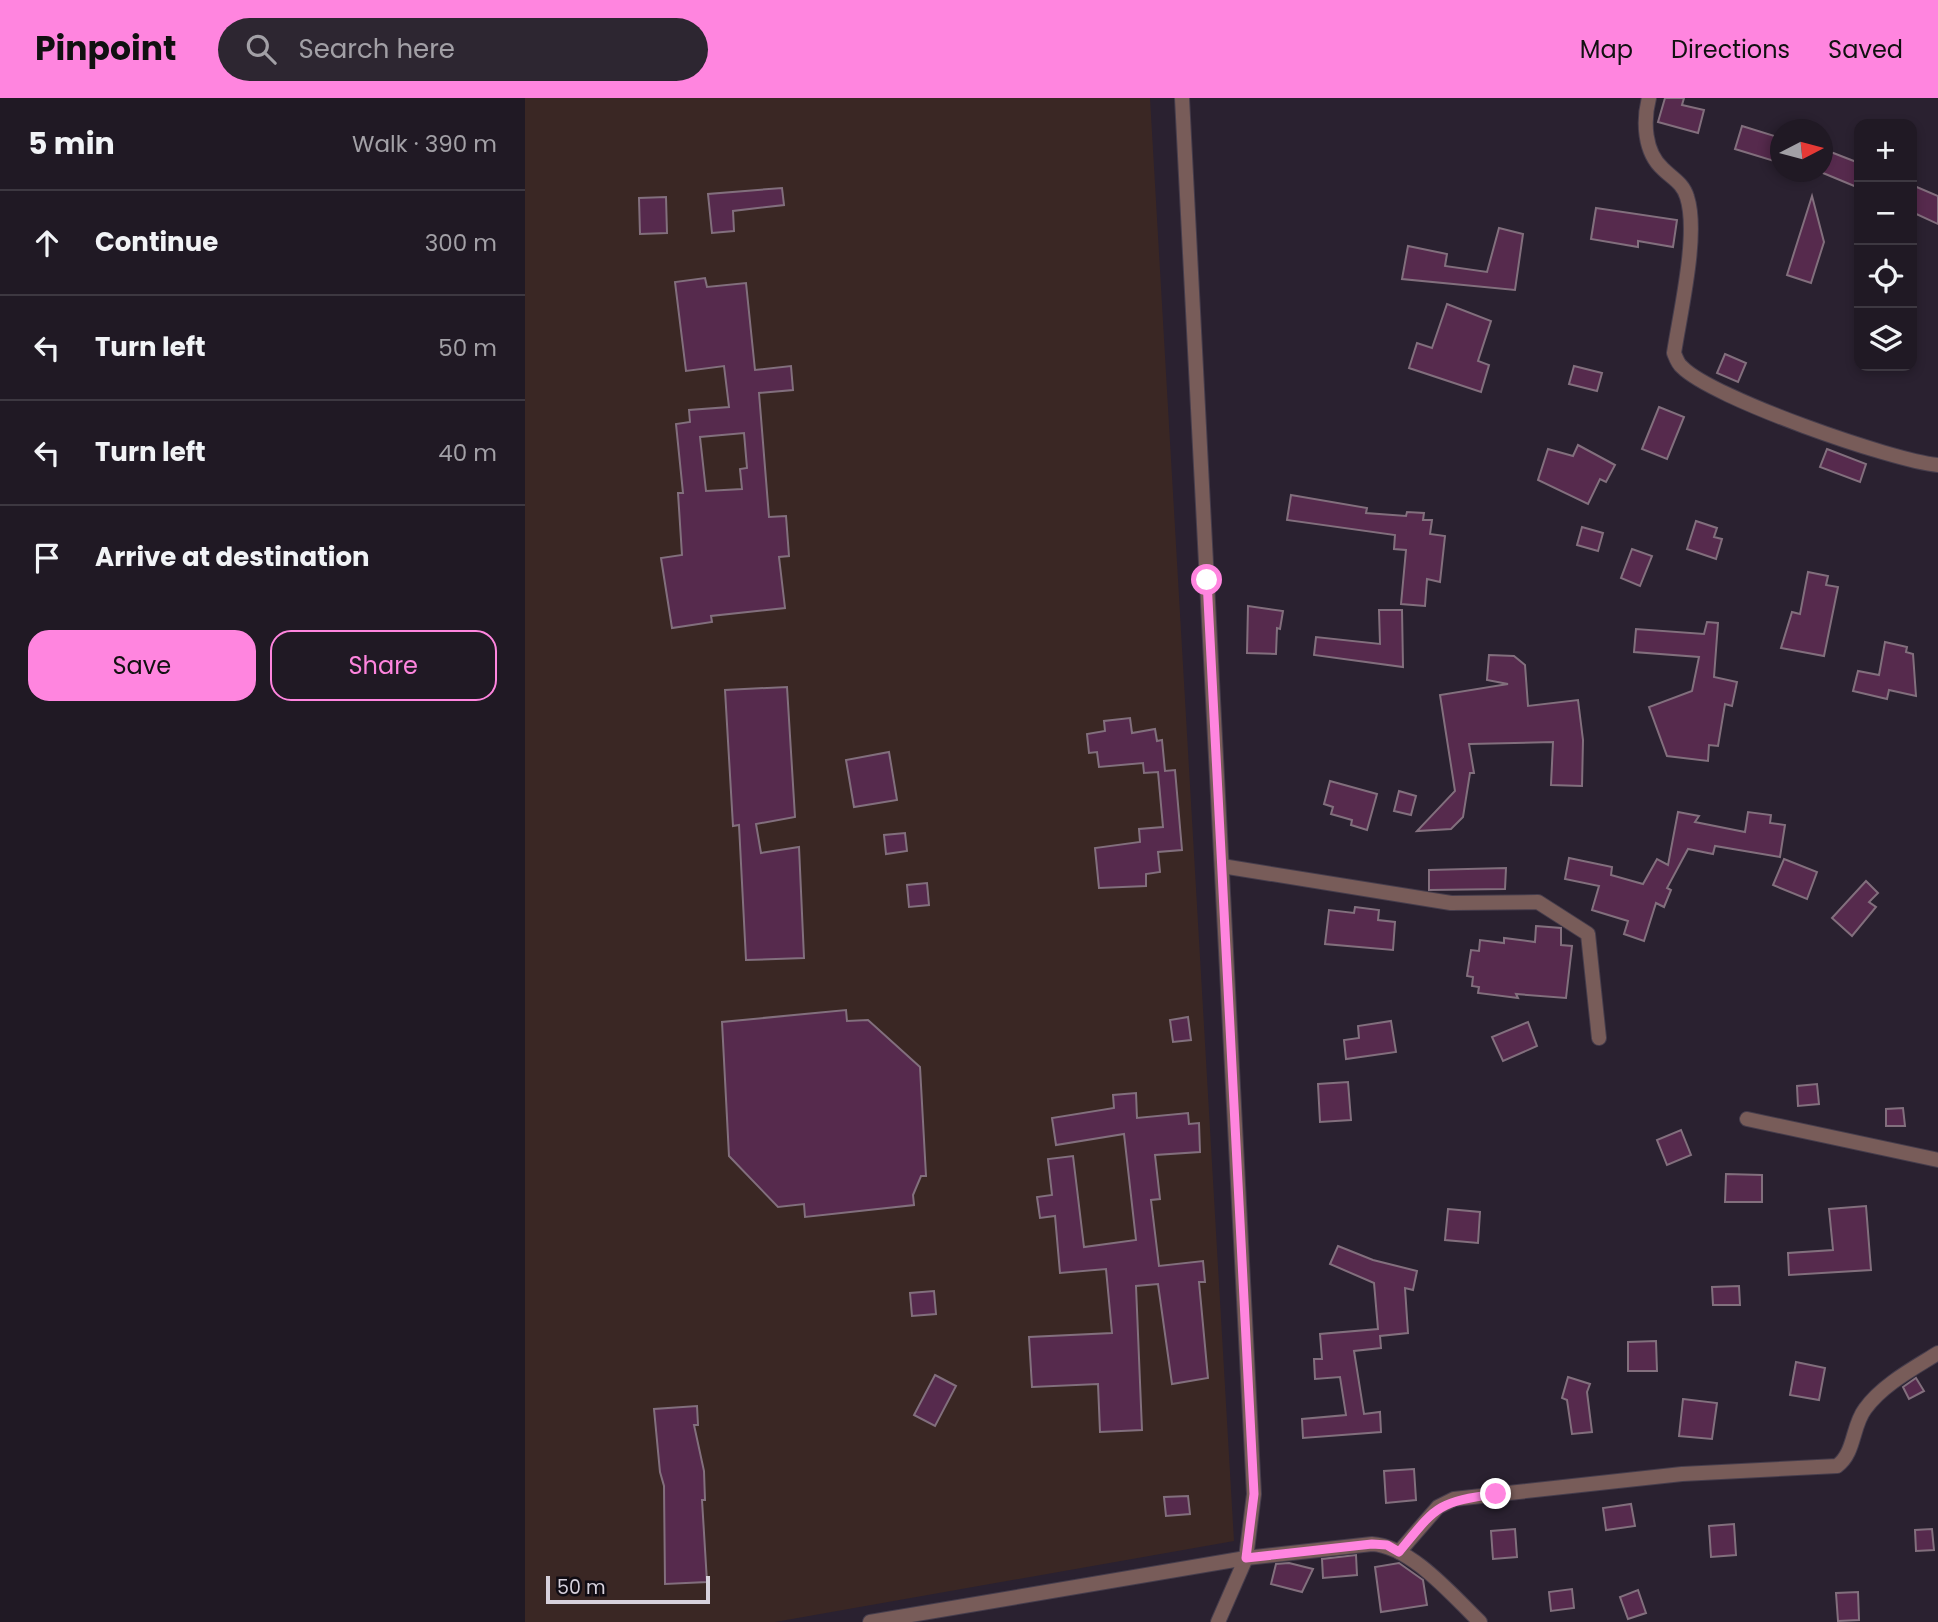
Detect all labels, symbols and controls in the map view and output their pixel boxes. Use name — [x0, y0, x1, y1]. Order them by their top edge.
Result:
search box — [218, 18, 708, 81]
text: Pinpoint — [35, 25, 176, 72]
icon: search — [242, 30, 280, 68]
text: Search here — [298, 31, 455, 67]
text: Map — [1580, 33, 1633, 66]
text: Directions — [1671, 33, 1790, 66]
text: Saved — [1828, 33, 1903, 66]
north arrow — [1770, 119, 1833, 182]
map controls — [1854, 119, 1917, 371]
button: + — [1854, 119, 1917, 182]
text: 5 min — [28, 122, 115, 165]
text: Walk · 390 m — [352, 128, 497, 160]
button: − — [1854, 182, 1917, 245]
icon: ahead — [28, 224, 66, 262]
text: Continue — [95, 224, 218, 260]
text: 300 m — [425, 227, 497, 259]
button: locate — [1854, 245, 1917, 308]
button: layers — [1854, 308, 1917, 371]
icon: left — [28, 329, 66, 367]
text: Turn left — [95, 329, 206, 365]
text: 50 m — [438, 332, 497, 364]
icon: left — [28, 434, 66, 472]
text: Turn left — [95, 434, 206, 470]
text: 40 m — [438, 437, 497, 469]
icon: arrive — [28, 539, 66, 577]
text: Arrive at destination — [95, 539, 370, 575]
route start — [1191, 564, 1222, 595]
button: Save — [28, 630, 256, 701]
button: Share — [270, 630, 497, 701]
route end — [1480, 1478, 1511, 1509]
scale bar — [546, 1573, 711, 1605]
text: 50 m — [557, 1574, 606, 1601]

